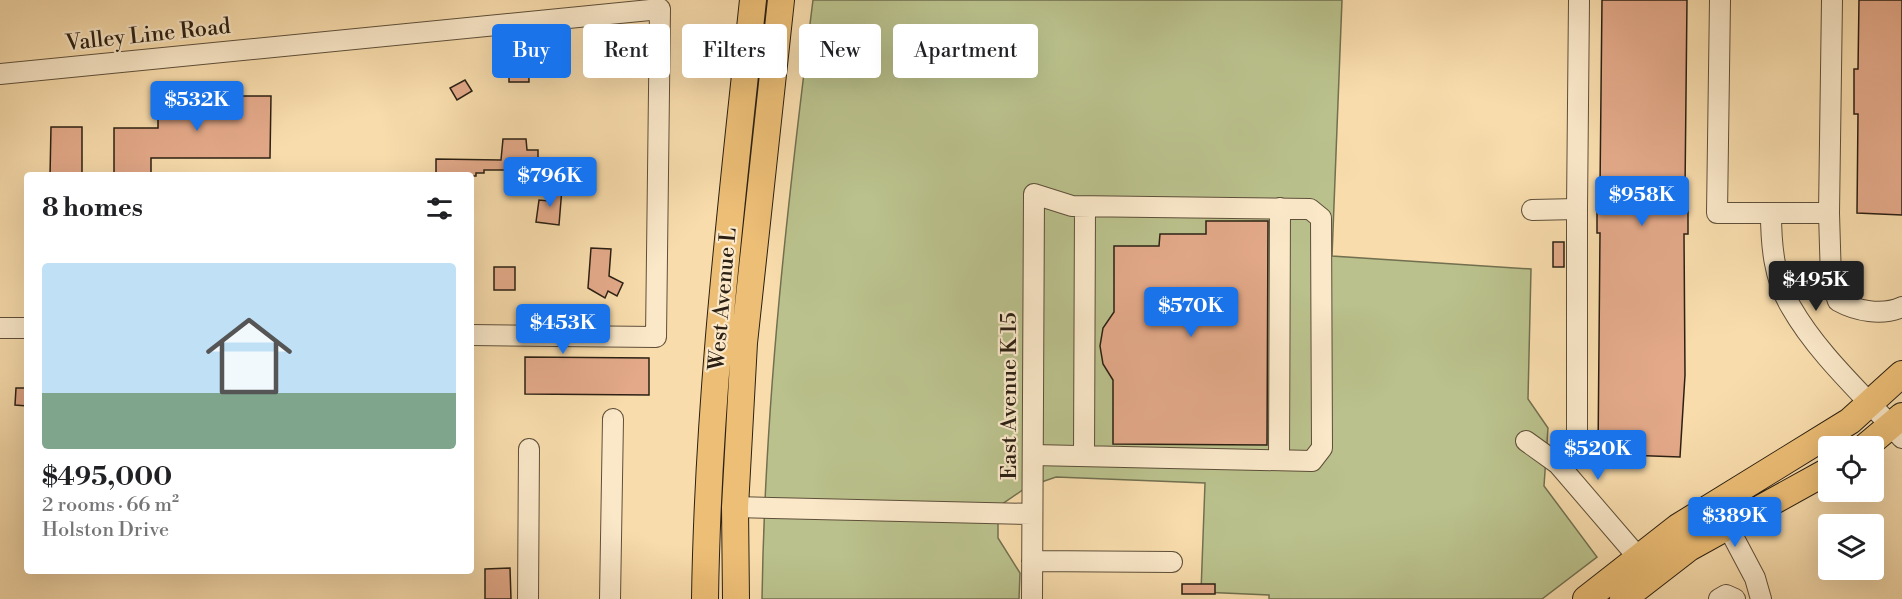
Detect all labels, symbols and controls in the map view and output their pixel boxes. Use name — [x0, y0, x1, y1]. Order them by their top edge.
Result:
street label: Valley Line Road — [63, 13, 232, 57]
chip: Buy — [492, 24, 571, 78]
chip: Rent — [583, 24, 670, 78]
chip: Filters — [682, 24, 787, 78]
chip: New — [799, 24, 881, 78]
chip: Apartment — [893, 24, 1038, 78]
pin: $532K — [155, 81, 239, 132]
text: $532K — [164, 88, 230, 113]
pin: $796K — [508, 157, 592, 208]
text: $796K — [518, 164, 582, 189]
pin: $958K — [1600, 176, 1684, 227]
text: $958K — [1609, 183, 1675, 208]
text: 8 homes — [42, 192, 143, 224]
icon: filters — [423, 192, 456, 225]
street label: West Avenue L — [703, 226, 743, 373]
pin: $495K — [1774, 261, 1858, 312]
text: $495K — [1783, 268, 1849, 293]
pin: $570K — [1149, 287, 1233, 338]
text: $570K — [1158, 294, 1224, 319]
icon: home — [195, 302, 303, 410]
pin: $453K — [521, 304, 605, 355]
text: $453K — [530, 311, 596, 336]
street label: East Avenue K 15 — [996, 312, 1023, 480]
pin: $520K — [1556, 430, 1640, 481]
map controls — [1818, 436, 1884, 580]
button: locate — [1818, 436, 1884, 502]
text: $520K — [1564, 437, 1632, 462]
text: $495,000 — [42, 461, 172, 493]
text: 2 rooms · 66 m² — [42, 493, 179, 518]
pin: $389K — [1693, 497, 1777, 548]
text: $389K — [1702, 504, 1768, 529]
button: layers — [1818, 514, 1884, 580]
text: Holston Drive — [42, 518, 169, 543]

